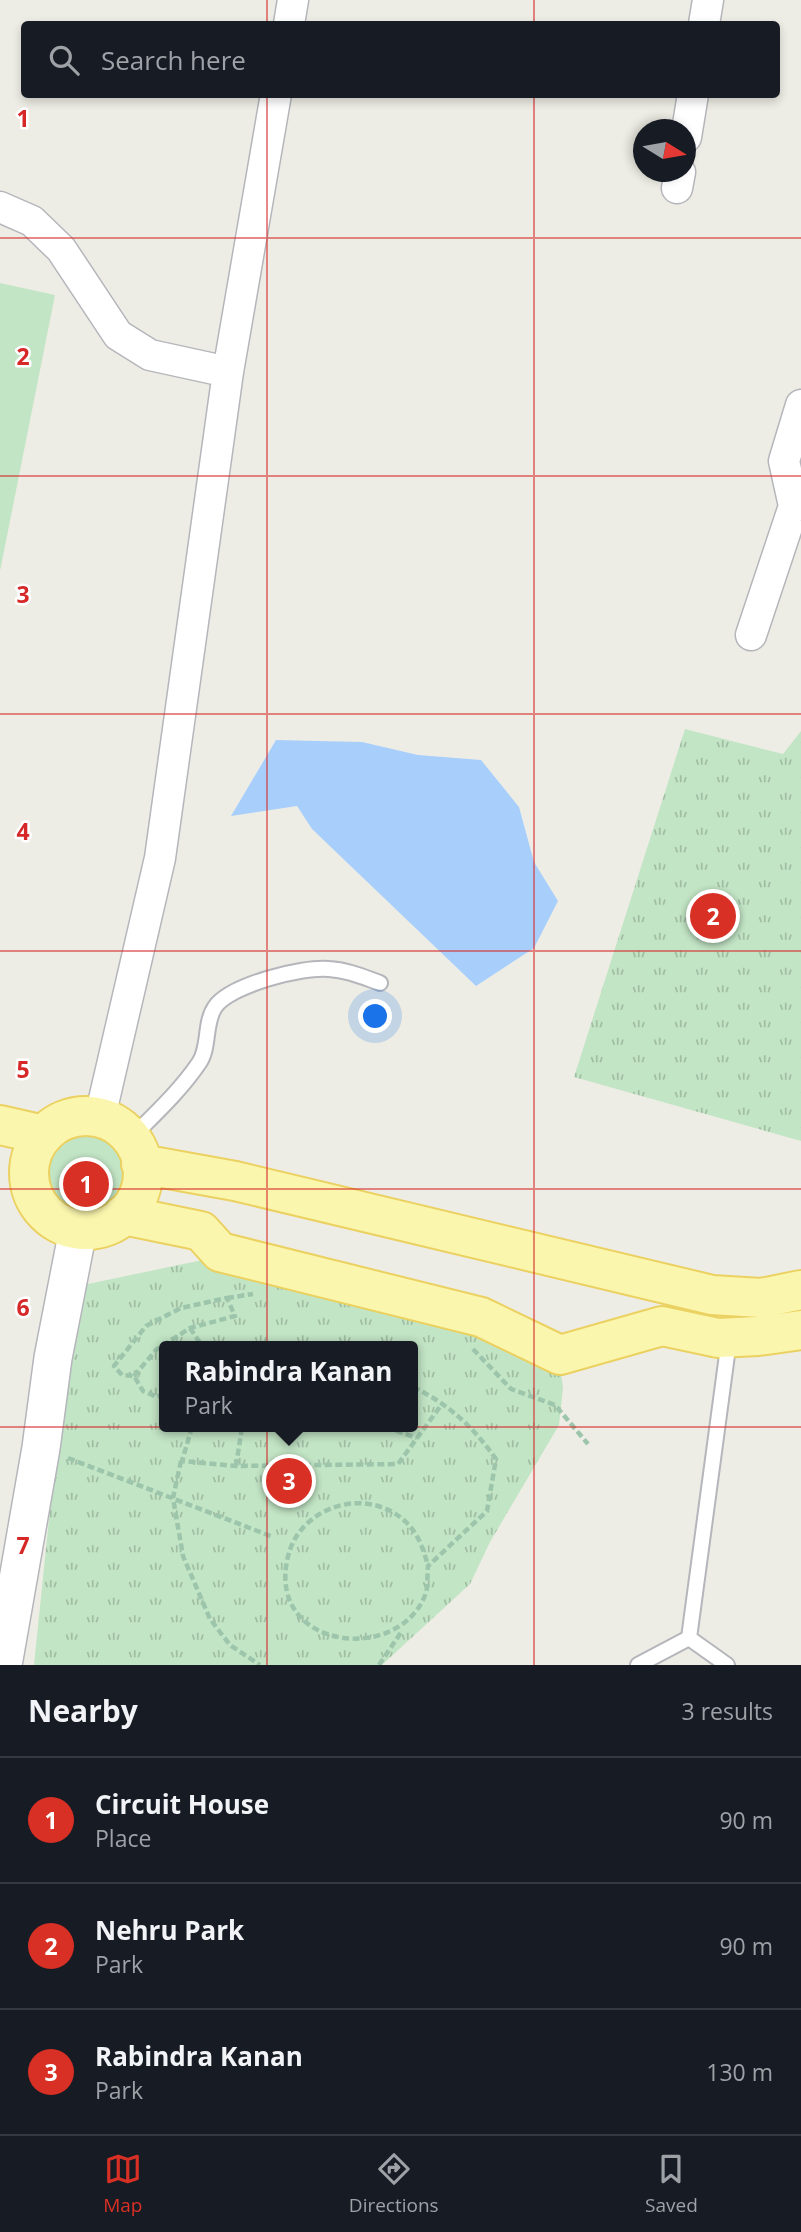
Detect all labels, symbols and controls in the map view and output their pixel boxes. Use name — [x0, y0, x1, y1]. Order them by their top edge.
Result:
search box — [21, 21, 780, 98]
icon: search — [45, 41, 83, 79]
text: Search here — [101, 42, 246, 78]
text: 1 — [16, 102, 30, 134]
north arrow — [633, 119, 696, 182]
text: 2 — [16, 340, 30, 372]
text: 3 — [16, 578, 30, 610]
text: 4 — [16, 815, 30, 847]
pin: 2 — [690, 890, 736, 942]
your location — [358, 999, 392, 1033]
text: 5 — [16, 1053, 30, 1085]
pin: 1 — [63, 1158, 109, 1210]
text: 6 — [16, 1291, 30, 1323]
popup — [159, 1341, 418, 1432]
text: Rabindra Kanan — [185, 1353, 392, 1389]
text: Park — [185, 1389, 233, 1421]
pin: 3 — [266, 1455, 312, 1507]
text: 7 — [16, 1529, 30, 1561]
text: Nearby — [28, 1690, 138, 1731]
text: 3 results — [682, 1695, 773, 1727]
text: Circuit House — [95, 1786, 269, 1822]
text: 1 — [44, 1804, 58, 1836]
text: 90 m — [719, 1804, 773, 1836]
text: Place — [95, 1822, 151, 1854]
text: Nehru Park — [95, 1912, 244, 1948]
text: 2 — [44, 1930, 58, 1962]
text: 90 m — [719, 1930, 773, 1962]
text: Park — [95, 1948, 143, 1980]
text: Rabindra Kanan — [95, 2038, 303, 2074]
text: 3 — [44, 2056, 58, 2088]
text: 130 m — [706, 2056, 773, 2088]
text: Park — [95, 2074, 143, 2106]
tab: Map — [103, 2150, 142, 2218]
tab: Directions — [349, 2150, 439, 2218]
tab: Saved — [645, 2150, 698, 2218]

